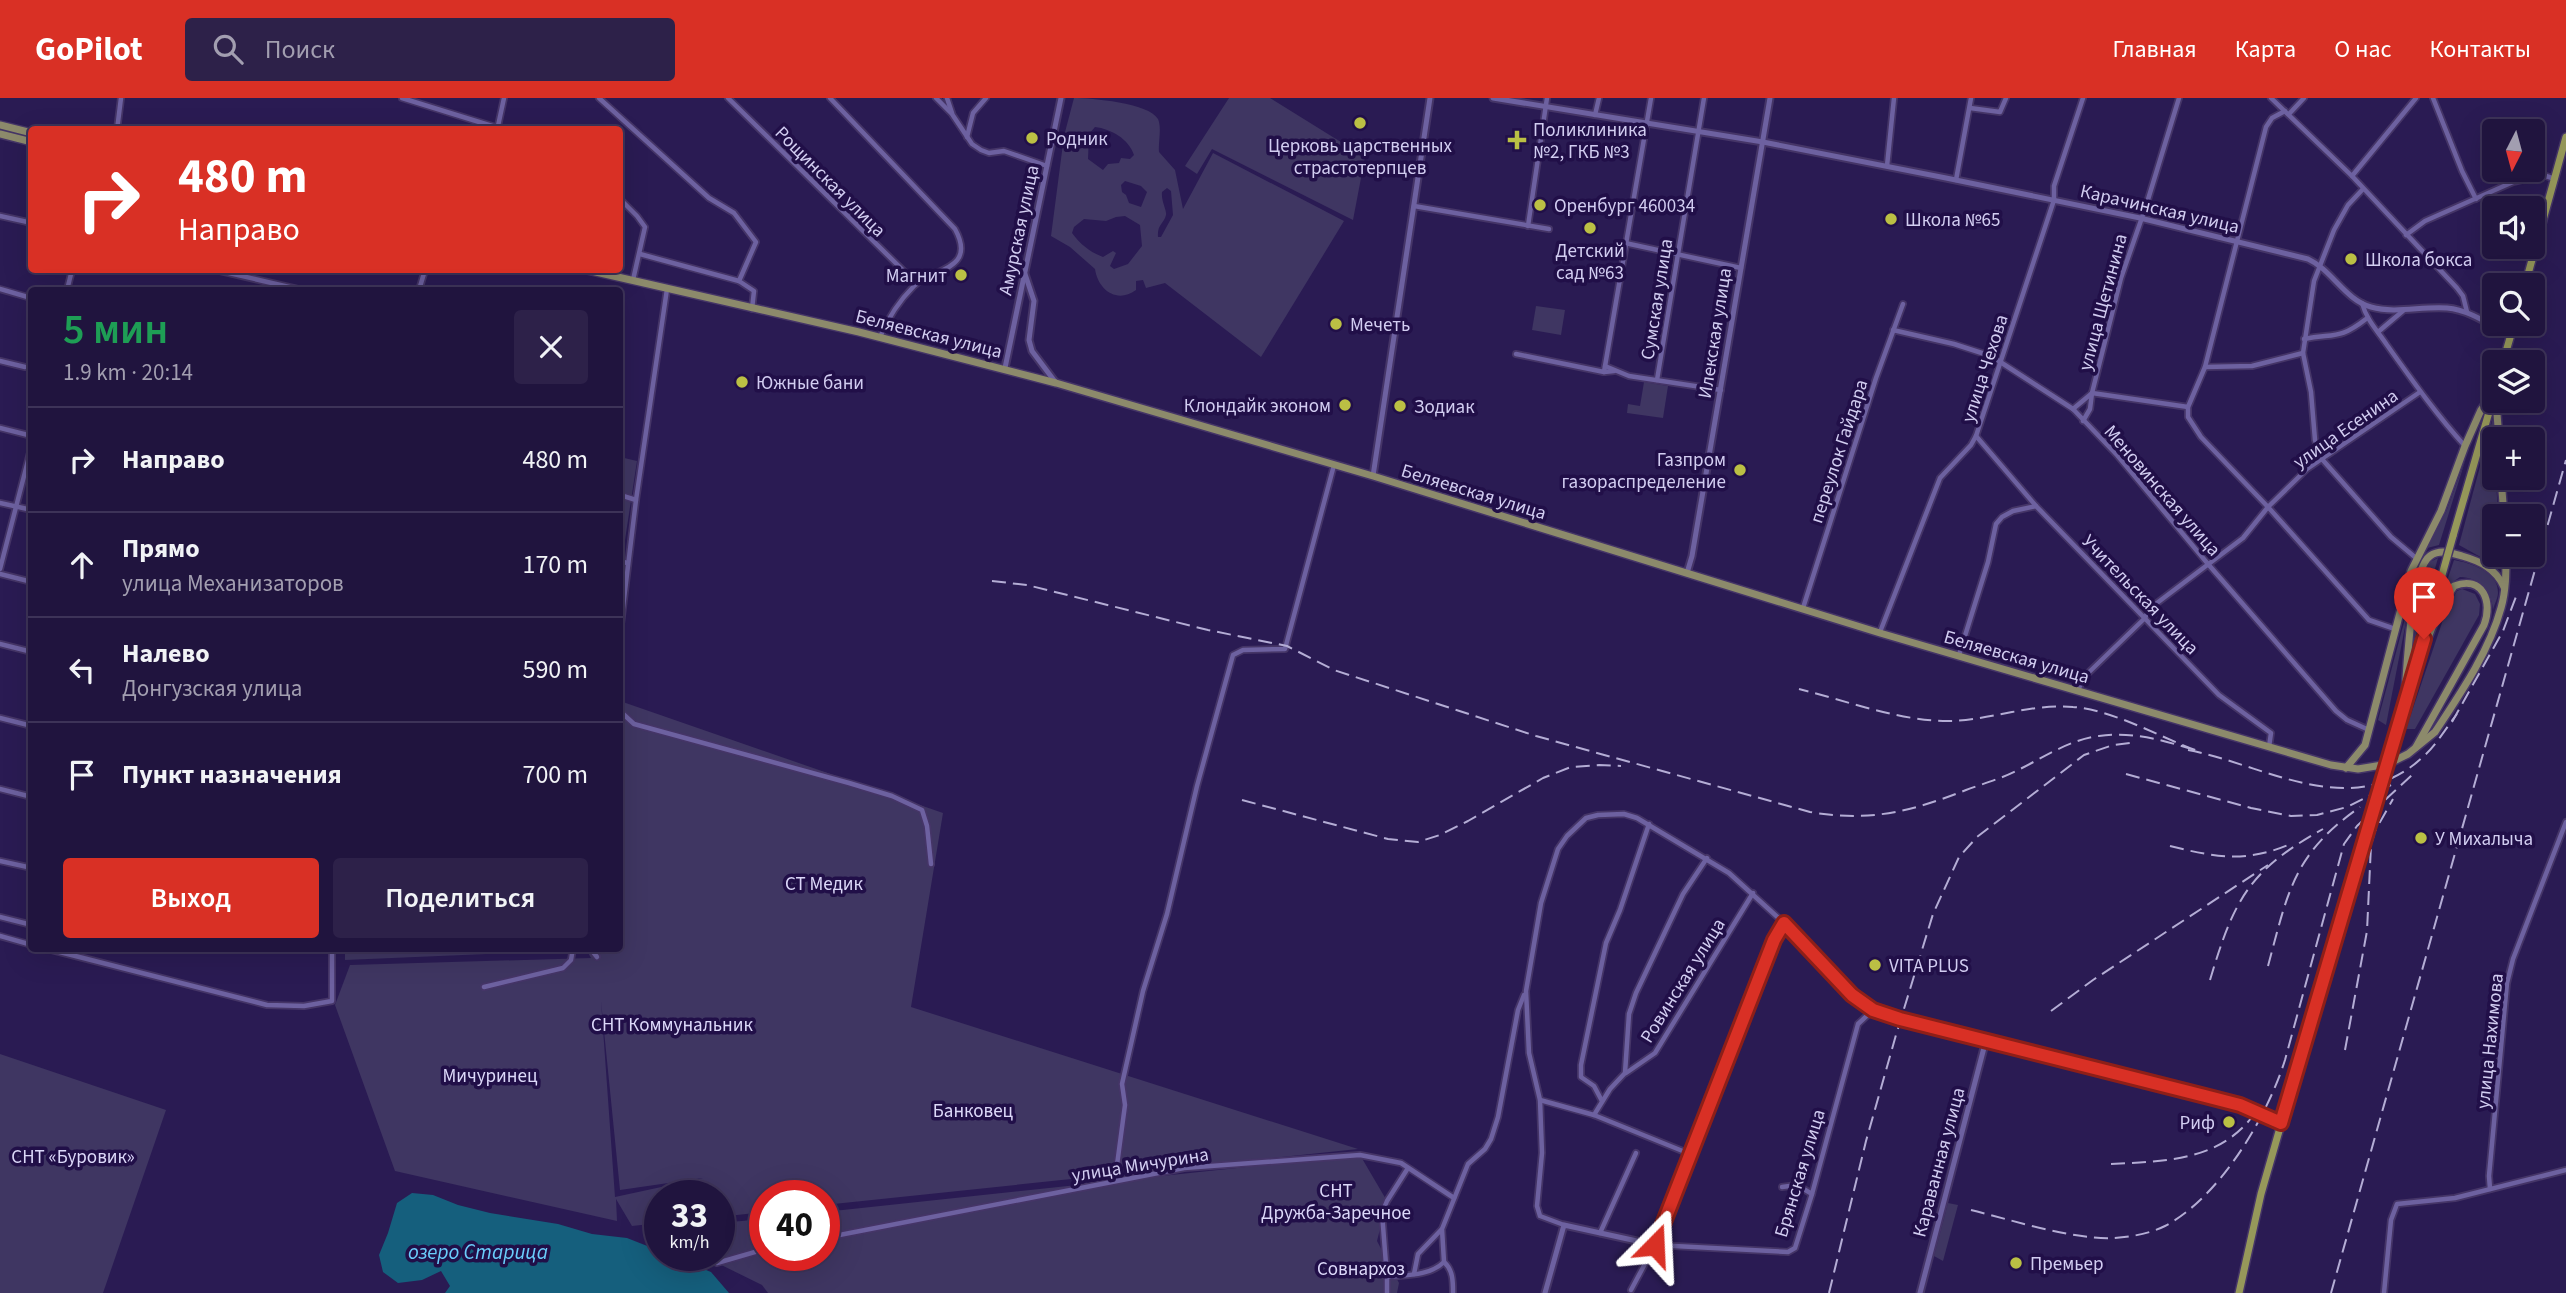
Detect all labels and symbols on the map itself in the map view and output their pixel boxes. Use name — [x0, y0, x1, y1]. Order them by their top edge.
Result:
marker: Церковь царственных страстотерпцев — [1352, 115, 1368, 131]
place label: Поликлиника №2, ГКБ №3 — [1533, 117, 1647, 166]
north arrow — [2482, 119, 2544, 182]
street label: Рощинская улица — [768, 120, 892, 244]
place label: Родник — [1046, 126, 1108, 153]
marker: Родник — [1024, 130, 1040, 146]
marker: Поликлиника №2, ГКБ №3 — [1507, 130, 1527, 150]
place label: Церковь царственных страстотерпцев — [1268, 133, 1453, 182]
street label: Амурская улица — [992, 163, 1046, 298]
street label: Карачинская улица — [2077, 178, 2242, 241]
place label: Оренбург 460034 — [1554, 193, 1695, 220]
marker: Оренбург 460034 — [1532, 197, 1548, 213]
place label: Школа №65 — [1905, 207, 2000, 234]
marker: Школа №65 — [1883, 211, 1899, 227]
marker: Детский сад №63 — [1582, 220, 1598, 236]
street label: улица Щетинина — [2072, 231, 2135, 374]
street label: Сумская улица — [1635, 237, 1680, 362]
place label: Детский сад №63 — [1555, 238, 1625, 287]
place label: Школа бокса — [2365, 247, 2472, 274]
marker: Школа бокса — [2343, 251, 2359, 267]
place label: Магнит — [886, 263, 947, 290]
street label: Илекская улица — [1692, 266, 1739, 401]
marker: Магнит — [953, 267, 969, 283]
street label: Беляевская улица — [852, 303, 1005, 366]
street label: улица Чехова — [1955, 311, 2016, 426]
place label: Мечеть — [1350, 312, 1410, 339]
marker: Мечеть — [1328, 316, 1344, 332]
place label: Южные бани — [756, 370, 864, 397]
marker: Южные бани — [734, 374, 750, 390]
street label: переулок Гайдара — [1803, 376, 1875, 527]
street label: улица Есенина — [2288, 383, 2404, 476]
place label: Клондайк эконом — [1184, 393, 1331, 420]
place label: Зодиак — [1414, 394, 1475, 421]
marker: Клондайк эконом — [1337, 397, 1353, 413]
marker: Зодиак — [1392, 398, 1408, 414]
street label: Меновинская улица — [2097, 419, 2227, 563]
place label: Газпром газораспределение — [1561, 447, 1726, 496]
street label: Беляевская улица — [1398, 458, 1549, 527]
marker: Газпром газораспределение — [1732, 462, 1748, 478]
street label: Учительская улица — [2075, 529, 2205, 661]
pin — [2394, 567, 2454, 639]
street label: Беляевская улица — [1941, 624, 2093, 691]
place label: У Михалыча — [2435, 826, 2533, 853]
marker: У Михалыча — [2413, 830, 2429, 846]
park label: СТ Медик — [785, 871, 864, 898]
street label: Ровинская улица — [1634, 913, 1732, 1048]
place label: VITA PLUS — [1889, 953, 1969, 980]
marker: VITA PLUS — [1867, 957, 1883, 973]
street label: улица Нахимова — [2470, 972, 2511, 1110]
park label: СНТ Коммунальник — [591, 1012, 753, 1039]
park label: Мичуринец — [442, 1063, 538, 1090]
street label: Караванная улица — [1906, 1085, 1972, 1240]
park label: Банковец — [933, 1098, 1014, 1125]
street label: Брянская улица — [1768, 1106, 1833, 1241]
place label: Риф — [2180, 1110, 2215, 1137]
marker: Риф — [2221, 1114, 2237, 1130]
street label: улица Мичурина — [1070, 1141, 1211, 1190]
park label: СНТ «Буровик» — [11, 1144, 135, 1171]
park label: СНТ Дружба-Заречное — [1261, 1178, 1411, 1227]
speed limit sign: 40 — [749, 1180, 840, 1271]
position arrow — [1618, 1208, 1692, 1282]
water label: озеро Старица — [408, 1237, 548, 1267]
place label: Премьер — [2030, 1251, 2104, 1278]
marker: Премьер — [2008, 1255, 2024, 1271]
park label: Совнархоз — [1317, 1256, 1405, 1283]

